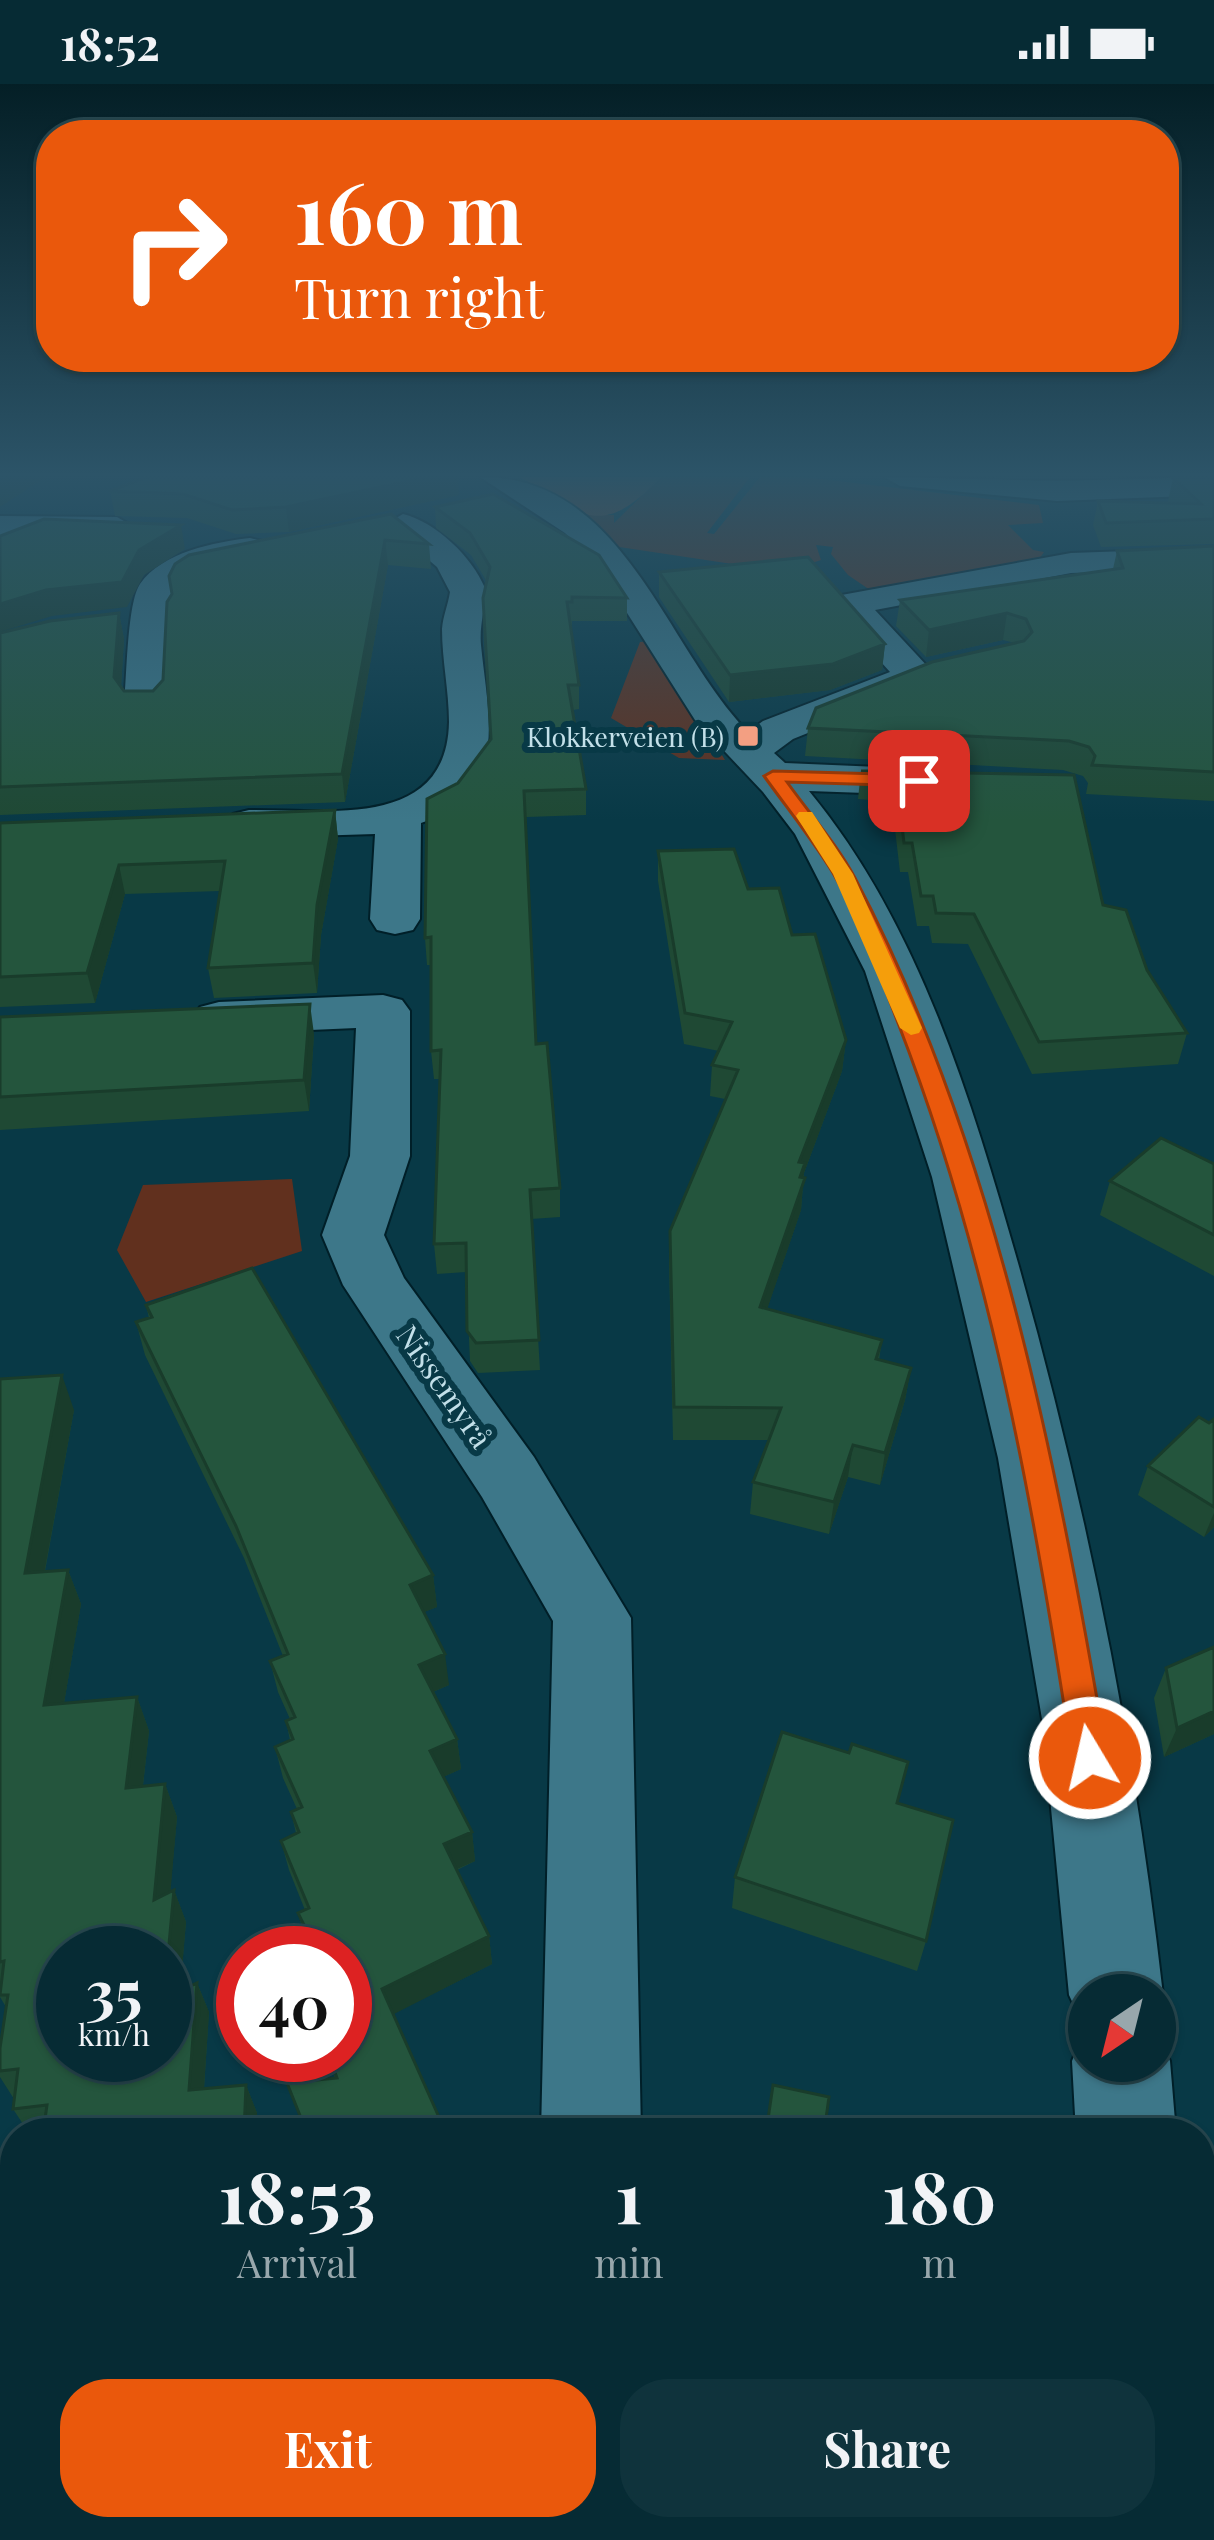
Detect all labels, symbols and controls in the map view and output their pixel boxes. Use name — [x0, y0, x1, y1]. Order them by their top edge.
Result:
text: 18:52 — [60, 12, 160, 72]
text: 160 m — [294, 154, 523, 266]
icon: right — [96, 168, 252, 324]
text: Turn right — [294, 261, 544, 333]
place label: Klokkerveien (B) — [526, 718, 724, 754]
marker: Klokkerveien (B) — [735, 723, 761, 749]
pin — [868, 730, 970, 832]
icon: arrive — [886, 748, 952, 814]
street label: Nissemyrå — [388, 1317, 502, 1455]
position arrow — [1027, 1695, 1153, 1821]
speed limit sign: 40 — [216, 1926, 372, 2082]
text: 35 — [86, 1949, 142, 2029]
north arrow — [1068, 1974, 1176, 2082]
map controls — [1068, 1974, 1176, 2082]
text: km/h — [78, 2014, 150, 2054]
text: 18:53 — [219, 2146, 376, 2242]
text: 1 — [615, 2146, 643, 2242]
text: 180 — [882, 2146, 996, 2242]
text: Arrival — [237, 2236, 357, 2288]
text: min — [594, 2236, 663, 2288]
text: m — [922, 2236, 957, 2288]
button: Exit — [60, 2379, 596, 2517]
button: Share — [620, 2379, 1155, 2517]

